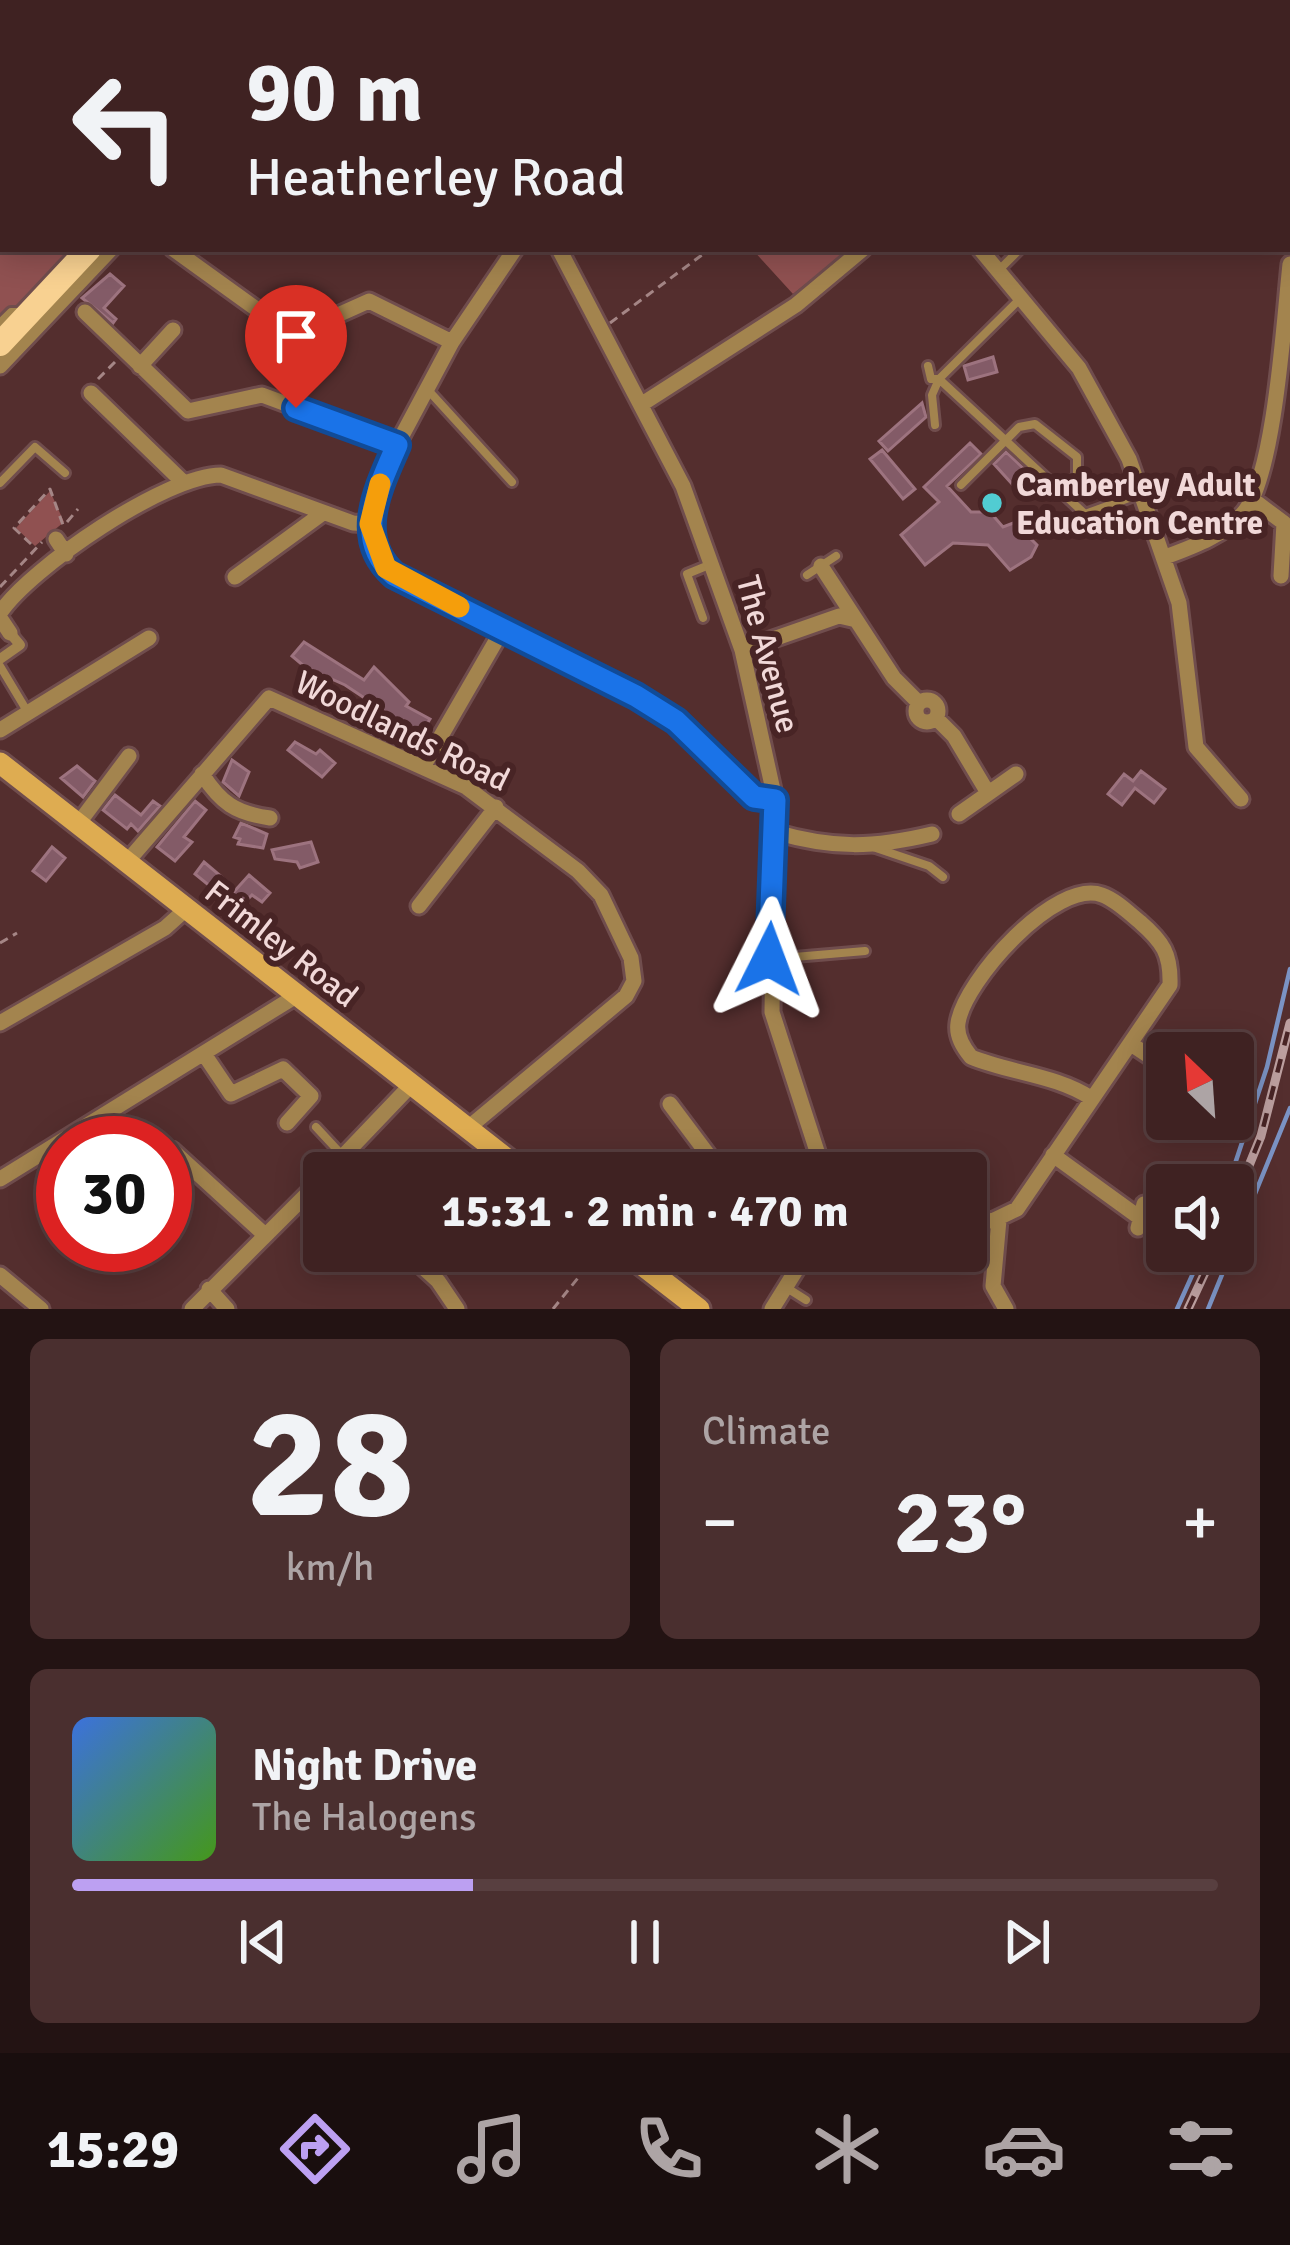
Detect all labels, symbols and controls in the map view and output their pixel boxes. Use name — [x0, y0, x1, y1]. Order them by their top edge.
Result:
text: 90 m — [246, 41, 423, 145]
icon: left — [48, 48, 204, 204]
text: Heatherley Road — [246, 144, 626, 211]
pin — [245, 285, 347, 408]
icon: arrive — [263, 303, 329, 369]
place label: Camberley Adult Education Centre — [1016, 465, 1263, 544]
marker: Camberley Adult Education Centre — [979, 490, 1005, 516]
street label: The Avenue — [727, 571, 808, 738]
street label: Woodlands Road — [289, 662, 516, 801]
street label: Frimley Road — [196, 872, 366, 1017]
position arrow — [706, 896, 832, 1022]
north arrow — [1146, 1032, 1254, 1140]
map controls — [1146, 1032, 1254, 1272]
speed limit sign: 30 — [36, 1116, 192, 1272]
button: sound — [1146, 1164, 1254, 1272]
text: 15:31 · 2 min · 470 m — [441, 1184, 849, 1239]
text: 28 — [246, 1368, 414, 1561]
text: Climate — [702, 1407, 831, 1455]
text: 23° — [893, 1467, 1027, 1578]
text: − — [702, 1482, 738, 1563]
text: + — [1182, 1482, 1218, 1563]
text: km/h — [286, 1543, 374, 1591]
text: Night Drive — [252, 1738, 477, 1793]
text: The Halogens — [252, 1793, 476, 1841]
icon: previous — [230, 1909, 296, 1975]
icon: pause — [612, 1909, 678, 1975]
icon: next — [994, 1909, 1060, 1975]
icon: directions — [273, 2107, 357, 2191]
icon: music — [450, 2107, 534, 2191]
icon: phone — [627, 2107, 711, 2191]
icon: climate — [805, 2107, 889, 2191]
icon: car — [982, 2107, 1066, 2191]
icon: filters — [1159, 2107, 1243, 2191]
text: 15:29 — [47, 2116, 179, 2183]

